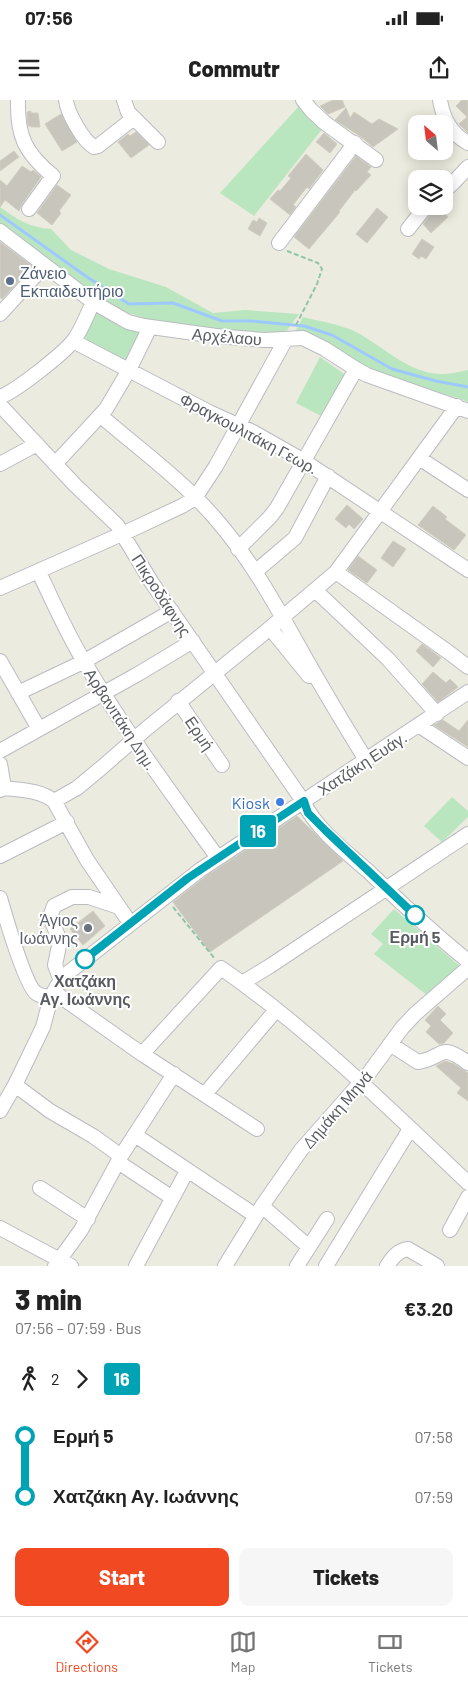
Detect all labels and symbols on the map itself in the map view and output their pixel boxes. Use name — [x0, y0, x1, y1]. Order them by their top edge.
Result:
north arrow — [408, 115, 452, 160]
place label: Ζάνειο Εκπαιδευτήριο — [20, 263, 123, 300]
marker: Ζάνειο Εκπαιδευτήριο — [4, 275, 16, 287]
street label: Αρχέλαου — [191, 323, 263, 349]
street label: Φραγκουλιτάκη Γεωρ. — [177, 389, 321, 477]
street label: Πικροδάφνης — [128, 550, 196, 640]
street label: Αρβανιτάκη Δημ. — [81, 665, 161, 773]
street label: Ερμή — [182, 712, 218, 754]
street label: Χατζάκη Ευάγ. — [314, 727, 411, 800]
place label: Kiosk — [232, 793, 270, 812]
marker: Kiosk — [274, 796, 286, 808]
line badge: 16 — [236, 815, 280, 847]
marker: Ερμή 5 — [405, 905, 425, 925]
place label: Άγιος Ιωάννης — [19, 910, 78, 947]
marker: Άγιος Ιωάννης — [82, 922, 94, 934]
place label: Ερμή 5 — [390, 927, 441, 946]
marker: Χατζάκη Αγ. Ιωάννης — [75, 949, 95, 969]
place label: Χατζάκη Αγ. Ιωάννης — [39, 971, 131, 1009]
street label: Δημάκη Μηνά — [298, 1066, 376, 1152]

